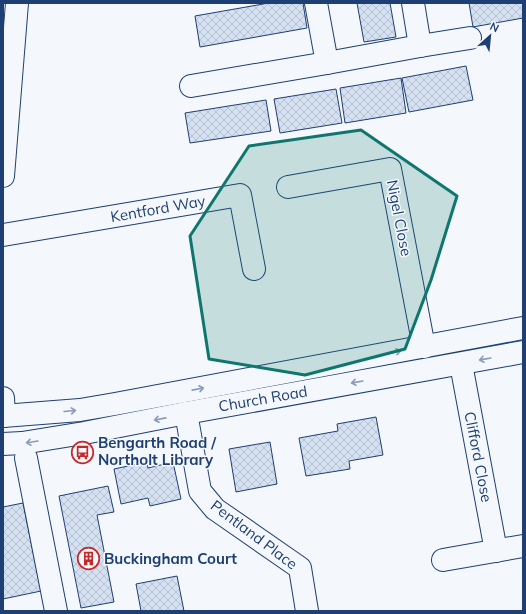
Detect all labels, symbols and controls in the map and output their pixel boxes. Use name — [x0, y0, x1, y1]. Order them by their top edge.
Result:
north arrow — [470, 16, 510, 56]
text: N — [488, 19, 501, 35]
street label: Nigel Close — [383, 178, 416, 258]
street label: Kentford Way — [109, 191, 207, 226]
one-way arrow — [388, 348, 401, 356]
one-way arrow — [479, 355, 492, 363]
one-way arrow — [351, 379, 364, 387]
street label: Church Road — [217, 381, 309, 416]
one-way arrow — [191, 384, 204, 392]
one-way arrow — [63, 407, 76, 414]
street label: Clifford Close — [460, 410, 497, 504]
one-way arrow — [154, 415, 167, 423]
place label: Bengarth Road / Northolt Library — [98, 433, 217, 469]
one-way arrow — [26, 438, 39, 446]
bus stop icon: Bengarth Road / Northolt Library — [70, 439, 96, 465]
street label: Pentland Place — [207, 496, 301, 573]
building icon: Buckingham Court — [76, 546, 102, 572]
place label: Buckingham Court — [104, 549, 237, 568]

